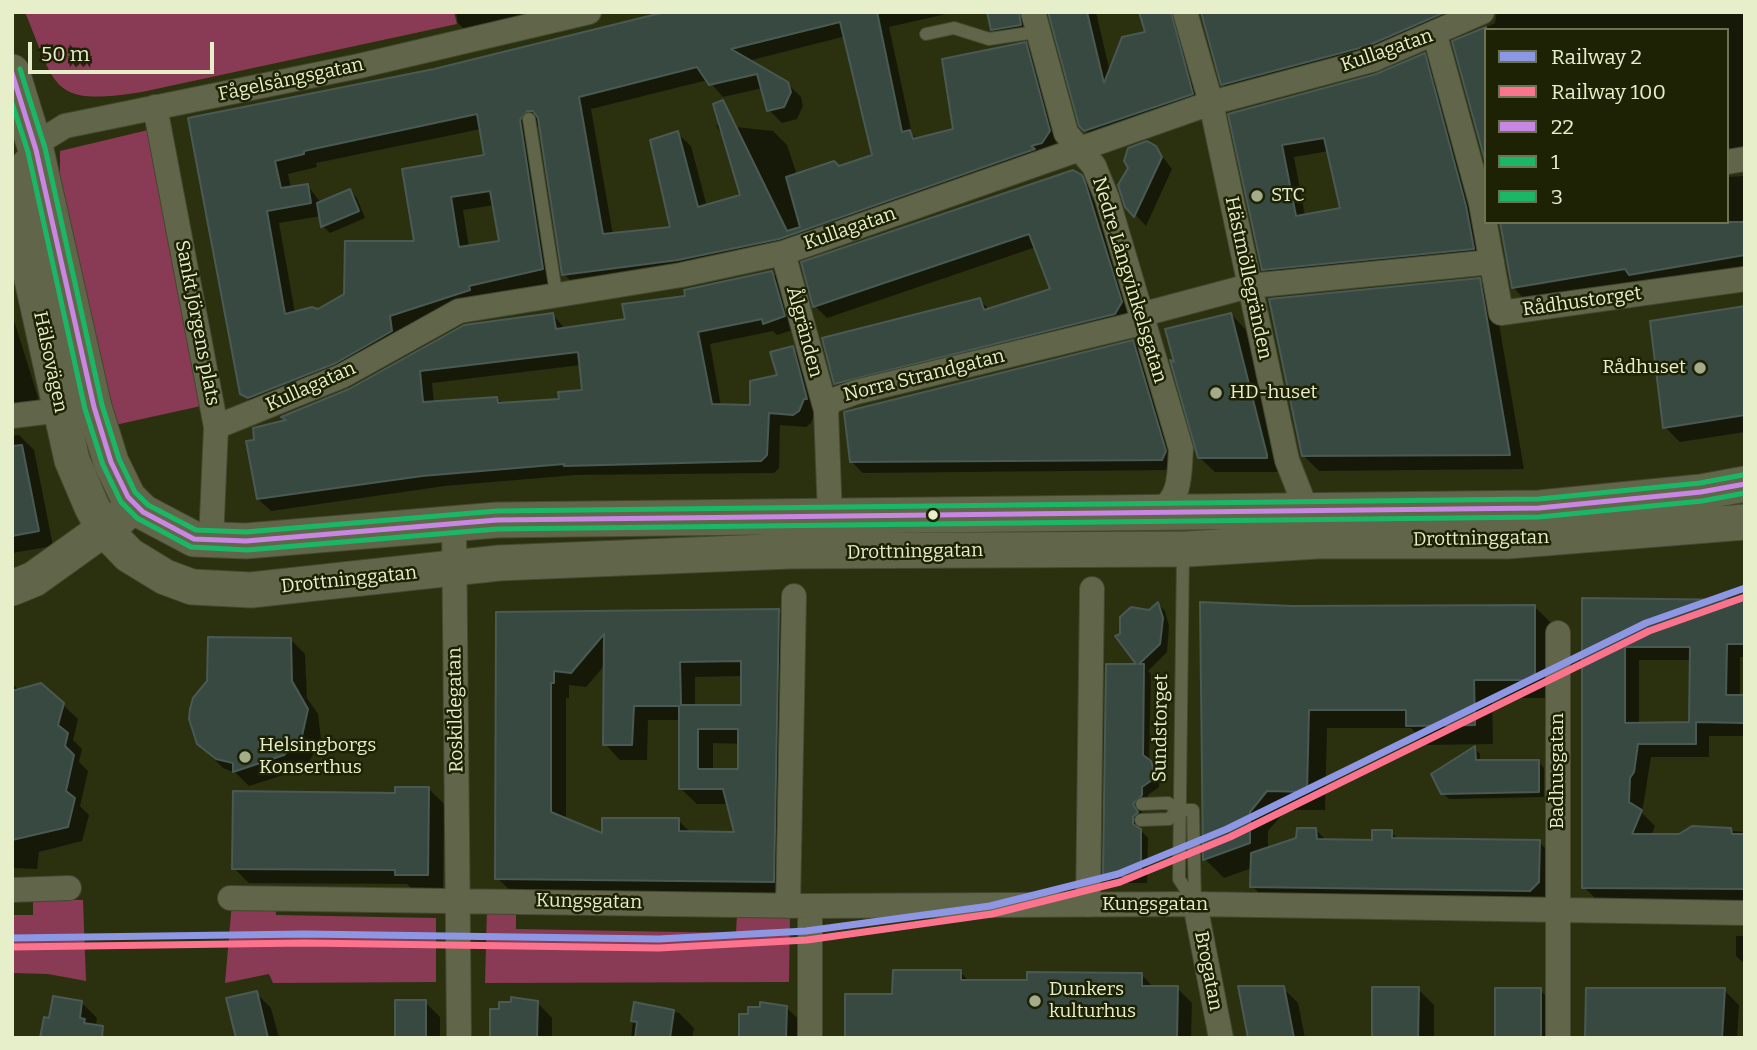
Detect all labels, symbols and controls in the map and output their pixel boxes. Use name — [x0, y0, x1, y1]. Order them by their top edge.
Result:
street label: Kullagatan — [1338, 25, 1436, 77]
scale bar — [32, 28, 217, 72]
legend — [1484, 28, 1729, 224]
text: 50 m — [41, 41, 90, 67]
text: Railway 2 — [1551, 44, 1642, 70]
street label: Fågelsångsgatan — [216, 53, 366, 107]
text: Railway 100 — [1551, 79, 1666, 105]
text: 22 — [1551, 114, 1574, 140]
text: 1 — [1551, 149, 1560, 175]
street label: Nedre Långvinkelsgatan — [1087, 174, 1171, 386]
text: 3 — [1551, 184, 1563, 210]
place label: STC — [1271, 185, 1305, 207]
marker: STC — [1249, 188, 1265, 204]
street label: Hästmöllegränden — [1220, 195, 1276, 361]
street label: Kullagatan — [801, 203, 899, 255]
street label: Sankt Jörgens plats — [170, 238, 224, 408]
street label: Rådhustorget — [1521, 282, 1643, 322]
street label: Ålgränden — [781, 284, 827, 380]
street label: Hälsovägen — [28, 309, 72, 415]
street label: Norra Strandgatan — [841, 345, 1007, 407]
street label: Kullagatan — [263, 357, 359, 417]
place label: Rådhuset — [1602, 357, 1686, 379]
marker: Rådhuset — [1692, 360, 1708, 376]
place label: HD-huset — [1230, 382, 1317, 404]
marker: HD-huset — [1208, 385, 1224, 401]
unlabelled marker — [926, 508, 940, 522]
street label: Drottninggatan — [1413, 526, 1549, 552]
street label: Drottninggatan — [847, 539, 983, 565]
street label: Drottninggatan — [280, 562, 418, 598]
street label: Roskildegatan — [444, 647, 468, 773]
street label: Sundstorget — [1149, 674, 1173, 782]
street label: Badhusgatan — [1547, 713, 1569, 829]
place label: Helsingborgs Konserthus — [259, 735, 376, 779]
marker: Helsingborgs Konserthus — [237, 749, 253, 765]
street label: Kungsgatan — [536, 890, 642, 914]
street label: Kungsgatan — [1102, 894, 1208, 916]
street label: Brogatan — [1189, 929, 1227, 1013]
place label: Dunkers kulturhus — [1049, 979, 1136, 1023]
marker: Dunkers kulturhus — [1027, 993, 1043, 1009]

